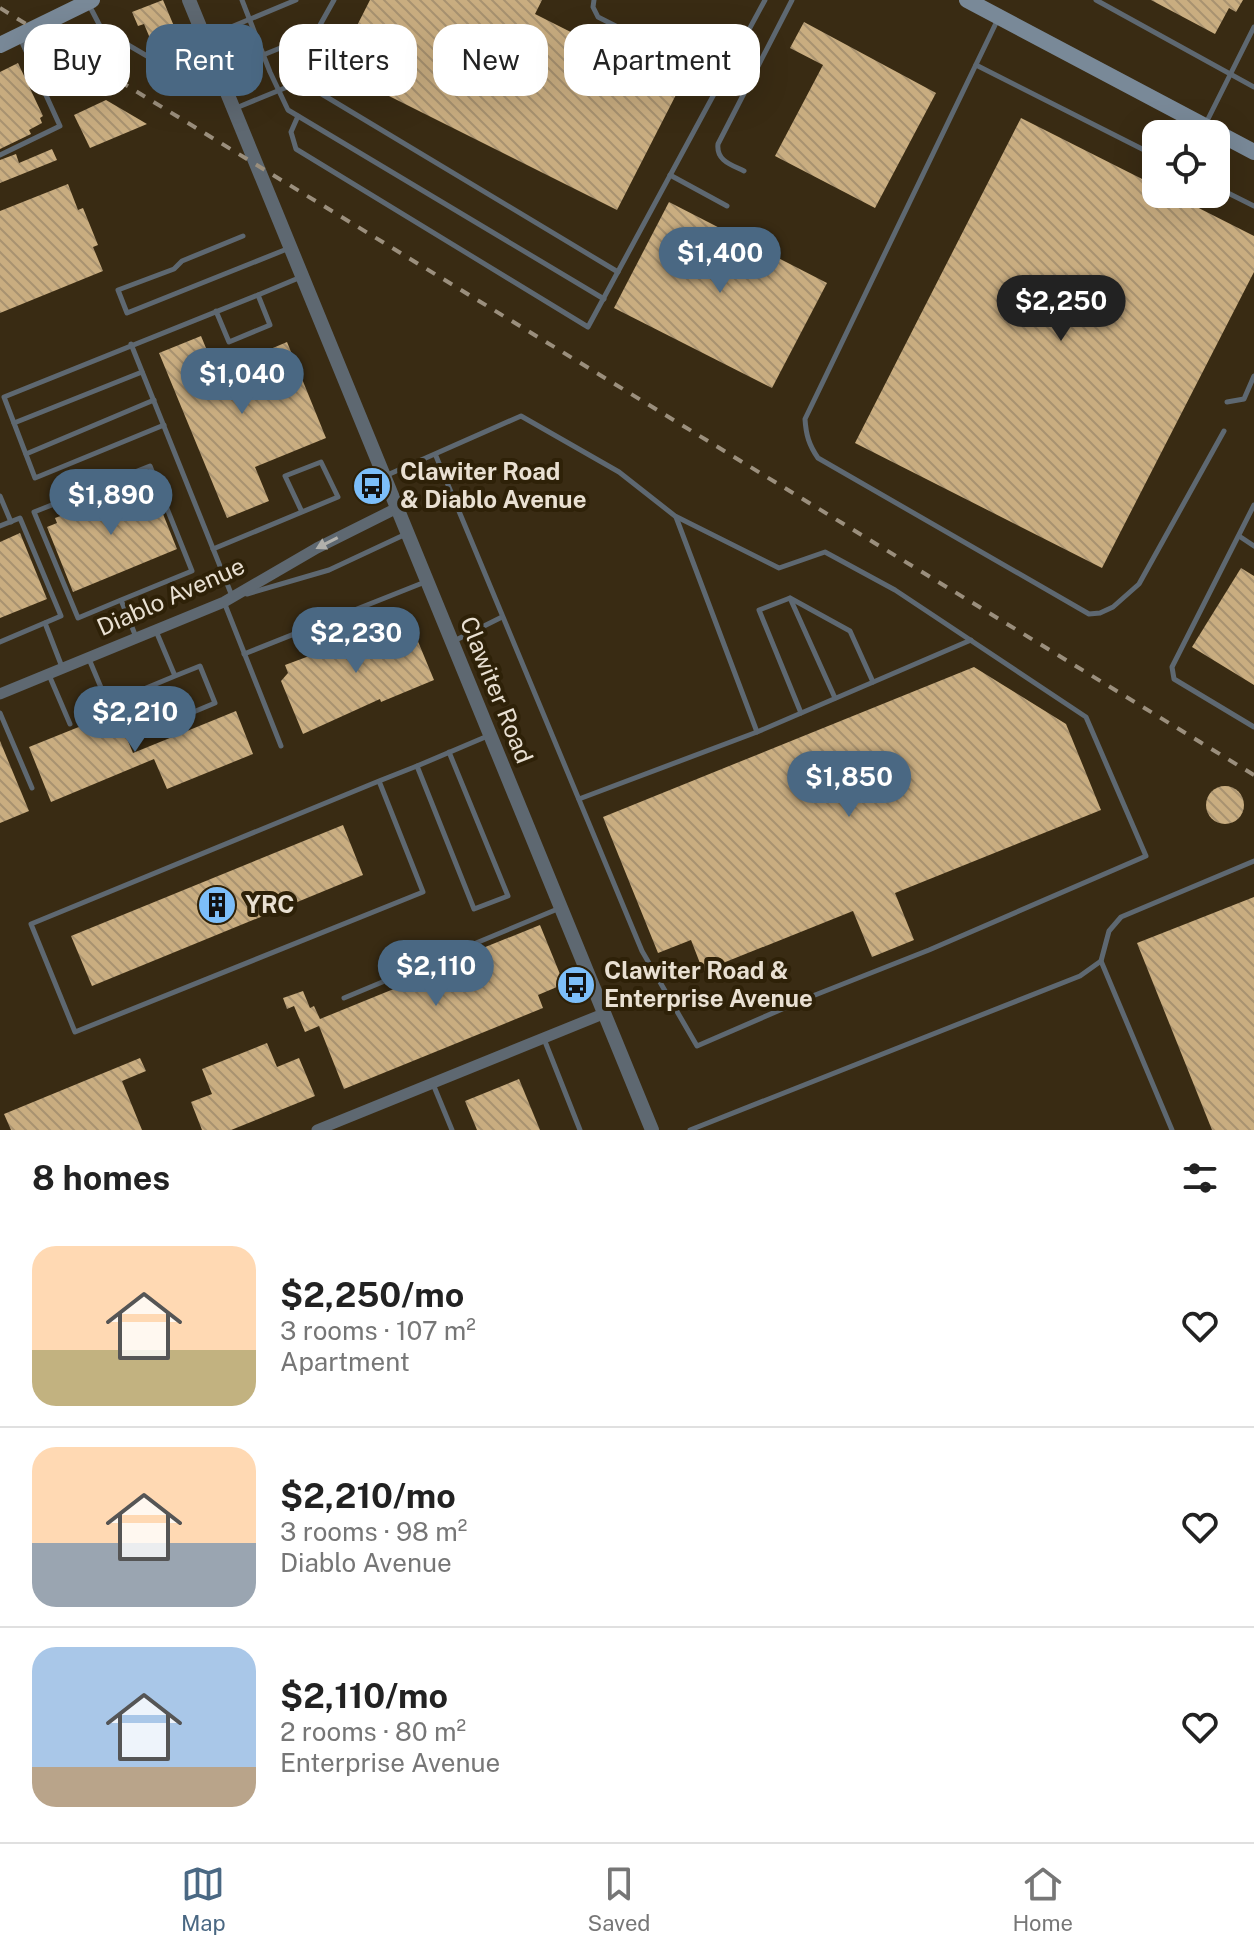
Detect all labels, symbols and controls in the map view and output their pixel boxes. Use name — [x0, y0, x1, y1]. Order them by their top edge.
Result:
chip: Buy — [24, 24, 130, 96]
chip: Rent — [146, 24, 263, 96]
chip: Filters — [279, 24, 417, 96]
chip: New — [433, 24, 548, 96]
chip: Apartment — [564, 24, 760, 96]
map controls — [1142, 120, 1230, 208]
button: locate — [1142, 120, 1230, 208]
pin: $1,400 — [655, 227, 785, 295]
text: $1,400 — [677, 237, 763, 268]
pin: $2,250 — [996, 275, 1126, 343]
text: $2,250 — [1015, 285, 1107, 316]
pin: $1,040 — [177, 348, 307, 416]
text: $1,040 — [199, 358, 285, 389]
place label: Clawiter Road & Diablo Avenue — [400, 457, 586, 513]
bus stop icon: Clawiter Road & Diablo Avenue — [351, 465, 393, 507]
pin: $1,890 — [46, 469, 176, 537]
text: $1,890 — [67, 479, 155, 510]
one-way arrow — [316, 536, 339, 550]
street label: Diablo Avenue — [92, 551, 249, 641]
pin: $2,230 — [291, 607, 421, 675]
street label: Clawiter Road — [455, 612, 539, 767]
text: $2,230 — [310, 617, 402, 648]
pin: $2,210 — [70, 686, 200, 754]
text: $2,210 — [92, 696, 178, 727]
pin: $1,850 — [784, 751, 914, 819]
text: $1,850 — [805, 761, 893, 792]
building icon: YRC — [196, 884, 238, 926]
place label: YRC — [245, 890, 295, 918]
pin: $2,110 — [371, 940, 501, 1008]
text: $2,110 — [396, 950, 476, 981]
place label: Clawiter Road & Enterprise Avenue — [604, 956, 813, 1012]
bus stop icon: Clawiter Road & Enterprise Avenue — [555, 964, 597, 1006]
icon: filters — [1178, 1156, 1222, 1200]
text: 8 homes — [32, 1158, 170, 1198]
text: $2,250/mo — [280, 1275, 464, 1315]
icon: home — [96, 1278, 192, 1374]
icon: heart — [1178, 1304, 1222, 1348]
text: 3 rooms · 107 m² — [280, 1315, 476, 1346]
text: Apartment — [280, 1346, 410, 1377]
text: $2,210/mo — [280, 1476, 456, 1516]
icon: home — [96, 1479, 192, 1575]
icon: heart — [1178, 1505, 1222, 1549]
text: 3 rooms · 98 m² — [280, 1516, 467, 1547]
text: Diablo Avenue — [280, 1547, 452, 1578]
text: $2,110/mo — [280, 1676, 448, 1716]
icon: home — [96, 1679, 192, 1775]
icon: heart — [1178, 1705, 1222, 1749]
text: 2 rooms · 80 m² — [280, 1716, 466, 1747]
text: Enterprise Avenue — [280, 1747, 500, 1778]
tab: Map — [181, 1862, 226, 1936]
tab: Saved — [588, 1862, 650, 1936]
tab: Home — [1012, 1862, 1073, 1936]

